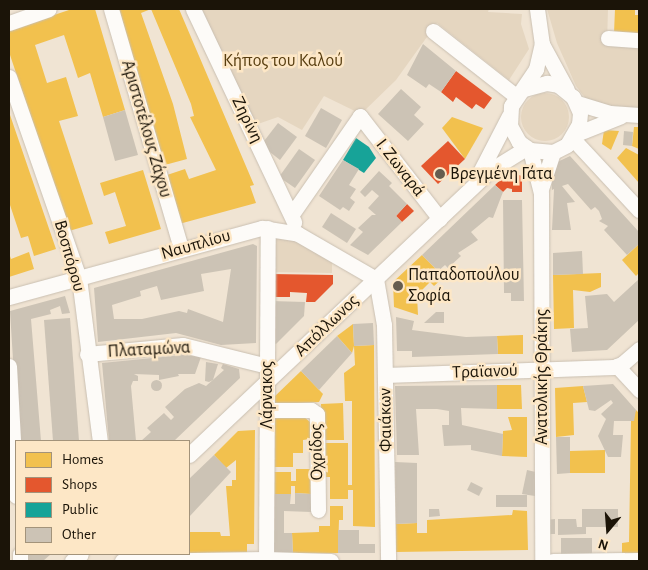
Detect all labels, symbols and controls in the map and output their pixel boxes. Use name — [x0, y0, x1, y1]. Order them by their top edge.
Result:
park label: Κήπος του Καλού — [223, 50, 343, 72]
street label: Αριστοτέλους Ζάχου — [116, 58, 176, 200]
street label: Ζηρίνη — [227, 93, 267, 147]
street label: Ι. Ζωναρά — [371, 135, 429, 201]
place label: Βρεγμένη Γάτα — [450, 163, 553, 185]
marker: Βρεγμένη Γάτα — [434, 168, 446, 180]
street label: Βοσπόρου — [48, 218, 90, 294]
street label: Ναυπλίου — [159, 225, 233, 265]
place label: Παπαδοπούλου Σοφία — [408, 265, 520, 308]
marker: Παπαδοπούλου Σοφία — [392, 280, 404, 292]
street label: Απόλλωνος — [291, 290, 363, 362]
street label: Ανατολικής Θράκης — [531, 309, 553, 445]
street label: Πλαταμώνα — [107, 337, 191, 363]
street label: Τραϊανού — [452, 360, 518, 384]
street label: Λάρνακος — [256, 361, 278, 429]
street label: Φαιάκων — [375, 388, 397, 452]
street label: Οχρίδος — [306, 423, 328, 481]
legend — [15, 440, 190, 555]
text: Homes — [62, 452, 104, 467]
text: Shops — [62, 477, 97, 492]
text: Public — [62, 502, 98, 517]
north arrow — [583, 505, 633, 555]
text: Other — [62, 527, 96, 542]
text: N — [597, 536, 610, 552]

